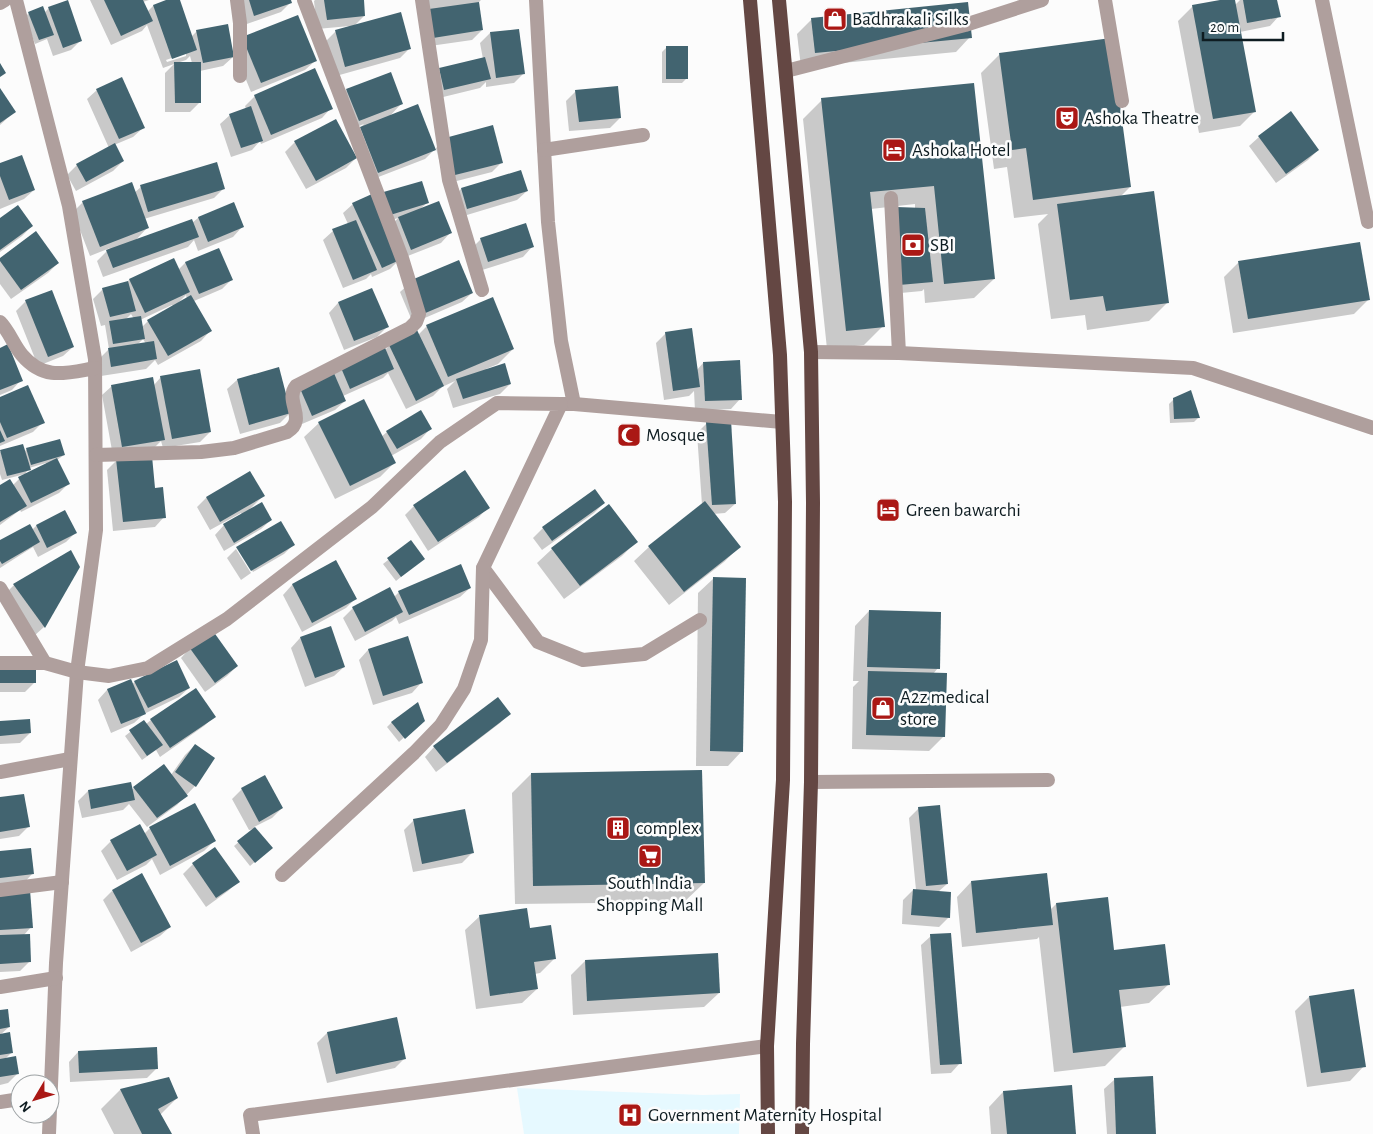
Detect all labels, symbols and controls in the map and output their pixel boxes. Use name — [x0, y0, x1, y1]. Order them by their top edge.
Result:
shop icon: Badhrakali Silks — [822, 6, 848, 32]
place label: Badhrakali Silks — [852, 10, 969, 29]
scale bar — [1203, 10, 1283, 42]
text: 20 m — [1210, 20, 1239, 35]
theatre icon: Ashoka Theatre — [1054, 105, 1080, 131]
place label: Ashoka Theatre — [1084, 109, 1199, 128]
hotel icon: Ashoka Hotel — [881, 137, 907, 163]
place label: Ashoka Hotel — [912, 141, 1011, 160]
bank icon: SBI — [900, 232, 926, 258]
place label: SBI — [930, 236, 954, 255]
mosque icon: Mosque — [616, 422, 642, 448]
place label: Mosque — [646, 426, 705, 445]
hotel icon: Green bawarchi — [875, 497, 901, 523]
place label: Green bawarchi — [906, 501, 1021, 520]
place label: A2z medical store — [900, 688, 990, 729]
shop icon: A2z medical store — [870, 695, 896, 721]
building icon: complex — [605, 815, 631, 841]
place label: complex — [636, 819, 699, 838]
supermarket icon: South India Shopping Mall — [637, 843, 663, 869]
place label: South India Shopping Mall — [596, 874, 704, 915]
north arrow — [10, 1074, 60, 1124]
text: N — [17, 1098, 34, 1115]
hospital icon: Government Maternity Hospital — [617, 1102, 643, 1128]
place label: Government Maternity Hospital — [648, 1106, 882, 1125]

